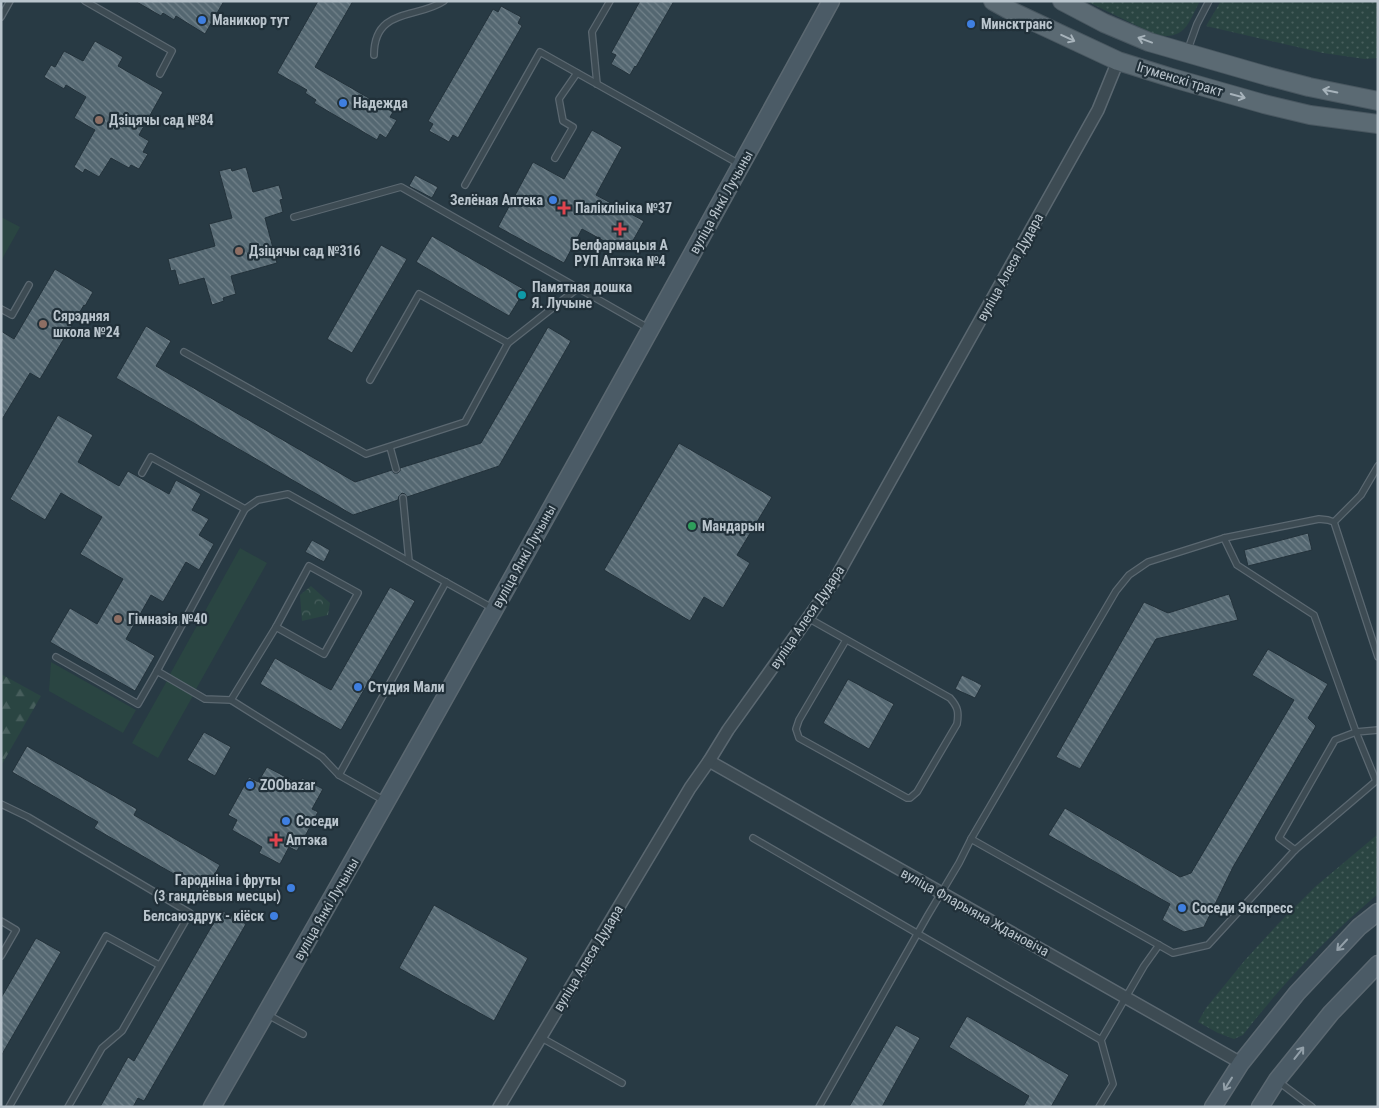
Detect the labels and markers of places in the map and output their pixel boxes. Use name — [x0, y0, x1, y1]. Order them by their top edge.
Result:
place label: Маникюр тут — [212, 12, 290, 28]
marker: Маникюр тут — [196, 14, 208, 26]
place label: Минсктранс — [981, 16, 1053, 32]
marker: Минсктранс — [965, 18, 977, 30]
place label: Надежда — [353, 95, 408, 111]
marker: Надежда — [337, 97, 349, 109]
place label: Дзіцячы сад №84 — [109, 112, 214, 128]
marker: Дзіцячы сад №84 — [93, 114, 105, 126]
place label: Зелёная Аптека — [450, 192, 543, 208]
marker: Зелёная Аптека — [547, 194, 559, 206]
place label: Паліклініка №37 — [575, 200, 672, 216]
marker: Паліклініка №37 — [557, 201, 571, 215]
marker: Белфармацыя А РУП Аптэка №4 — [614, 223, 626, 235]
place label: Белфармацыя А РУП Аптэка №4 — [572, 237, 669, 269]
place label: Дзіцячы сад №316 — [249, 243, 361, 259]
marker: Дзіцячы сад №316 — [233, 245, 245, 257]
place label: Памятная дошка Я. Лучыне — [531, 279, 633, 311]
marker: Памятная дошка Я. Лучыне — [516, 289, 528, 301]
place label: Сярэдняя школа №24 — [53, 308, 120, 340]
marker: Сярэдняя школа №24 — [37, 318, 49, 330]
place label: Мандарын — [702, 518, 765, 534]
marker: Мандарын — [686, 520, 698, 532]
place label: Гімназія №40 — [128, 611, 208, 627]
marker: Гімназія №40 — [112, 613, 124, 625]
place label: Студия Мали — [368, 679, 444, 695]
marker: Студия Мали — [352, 681, 364, 693]
place label: ZOObazar — [260, 777, 316, 793]
marker: ZOObazar — [244, 779, 256, 791]
place label: Соседи — [296, 813, 339, 829]
marker: Соседи — [280, 815, 292, 827]
place label: Аптэка — [286, 832, 328, 848]
marker: Аптэка — [270, 834, 282, 846]
place label: Гародніна і фруты (3 гандлёвыя месцы) — [154, 872, 281, 905]
marker: Гародніна і фруты (3 гандлёвыя месцы) — [285, 882, 297, 894]
place label: Соседи Экспресс — [1192, 900, 1293, 916]
marker: Соседи Экспресс — [1176, 902, 1188, 914]
place label: Белсаюздрук - кіёск — [143, 908, 264, 924]
marker: Белсаюздрук - кіёск — [268, 910, 280, 922]

